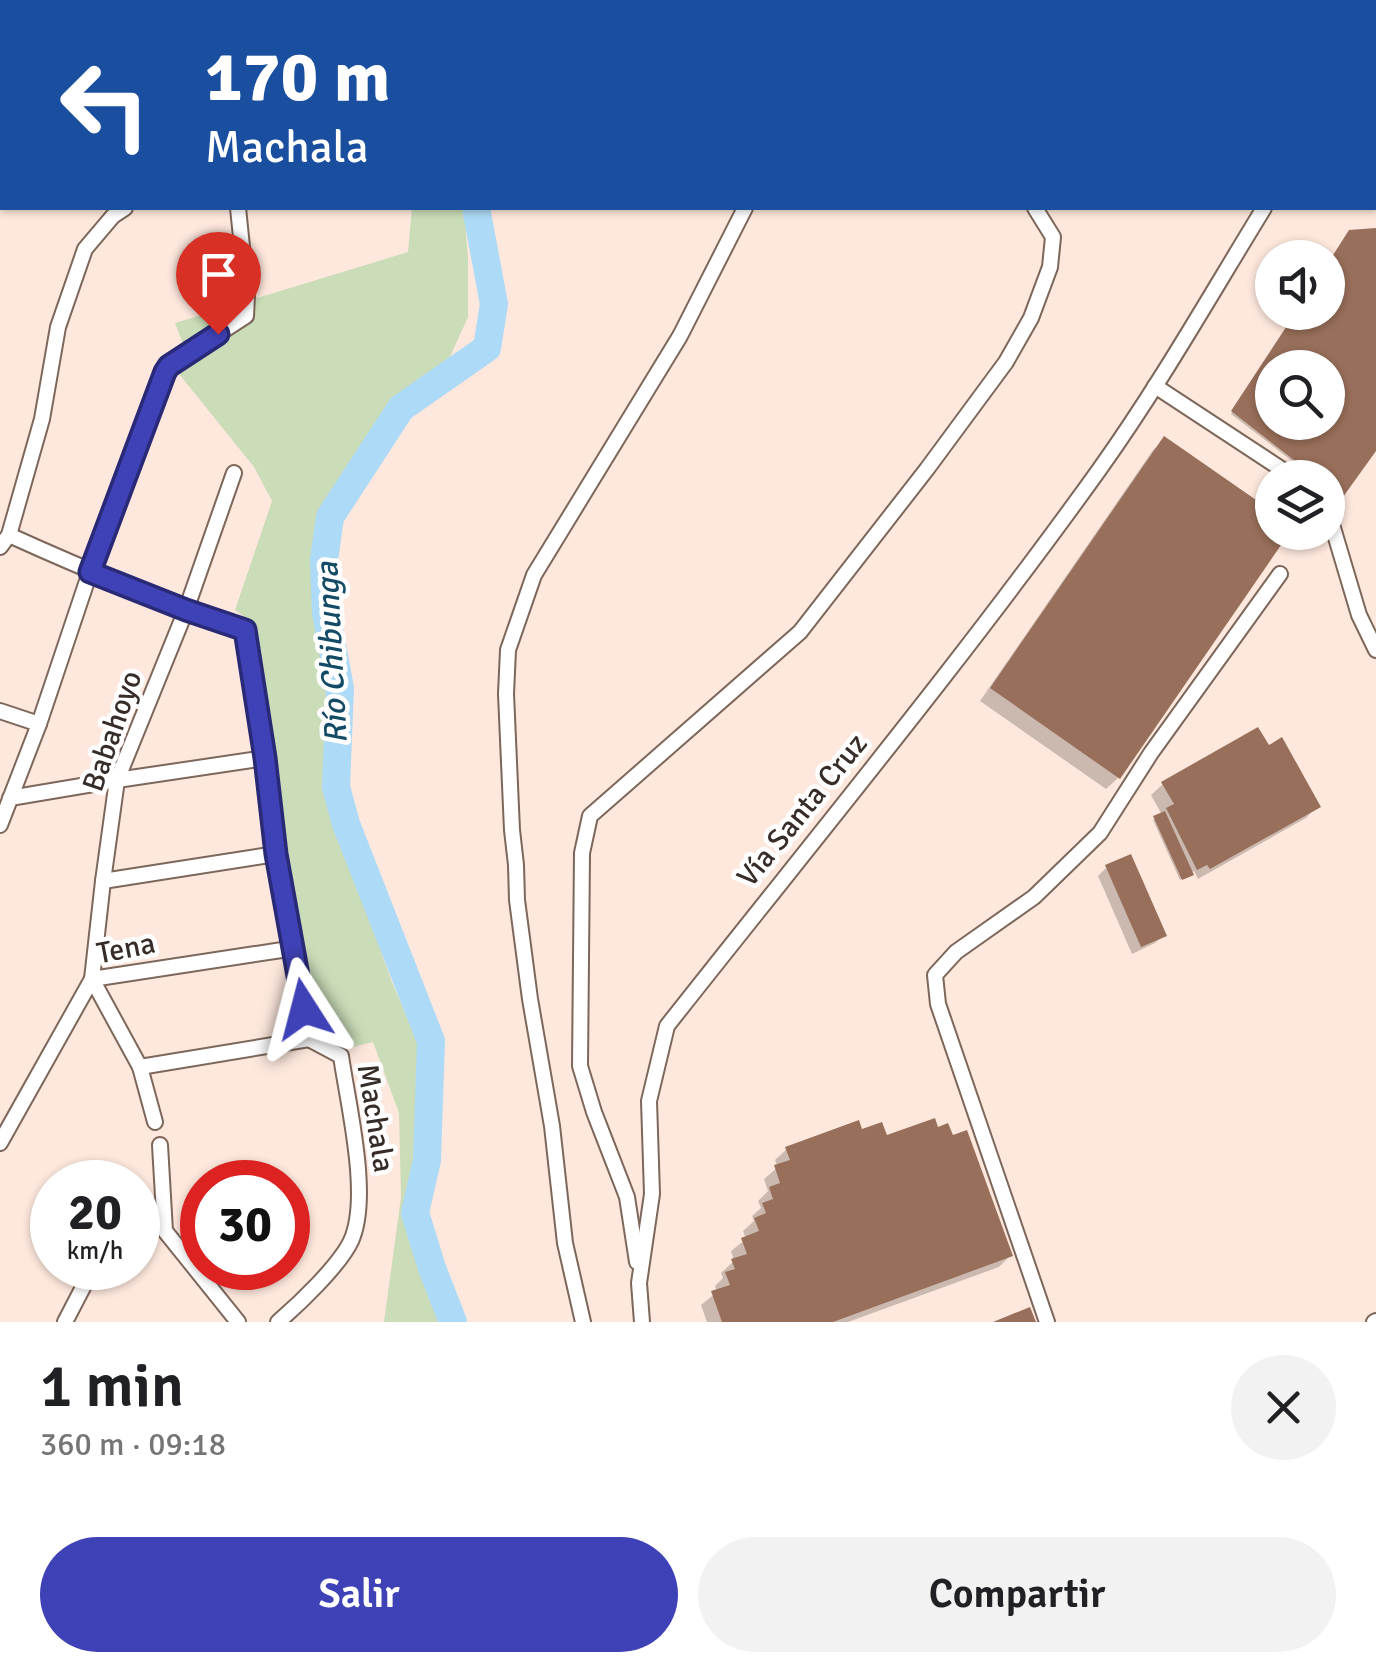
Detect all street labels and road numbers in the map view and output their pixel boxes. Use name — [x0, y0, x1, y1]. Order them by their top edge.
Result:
street label: Babahoyo — [75, 666, 150, 796]
street label: Vía Santa Cruz — [729, 726, 876, 895]
street label: Tena — [94, 925, 159, 972]
street label: Machala — [349, 1061, 402, 1175]

